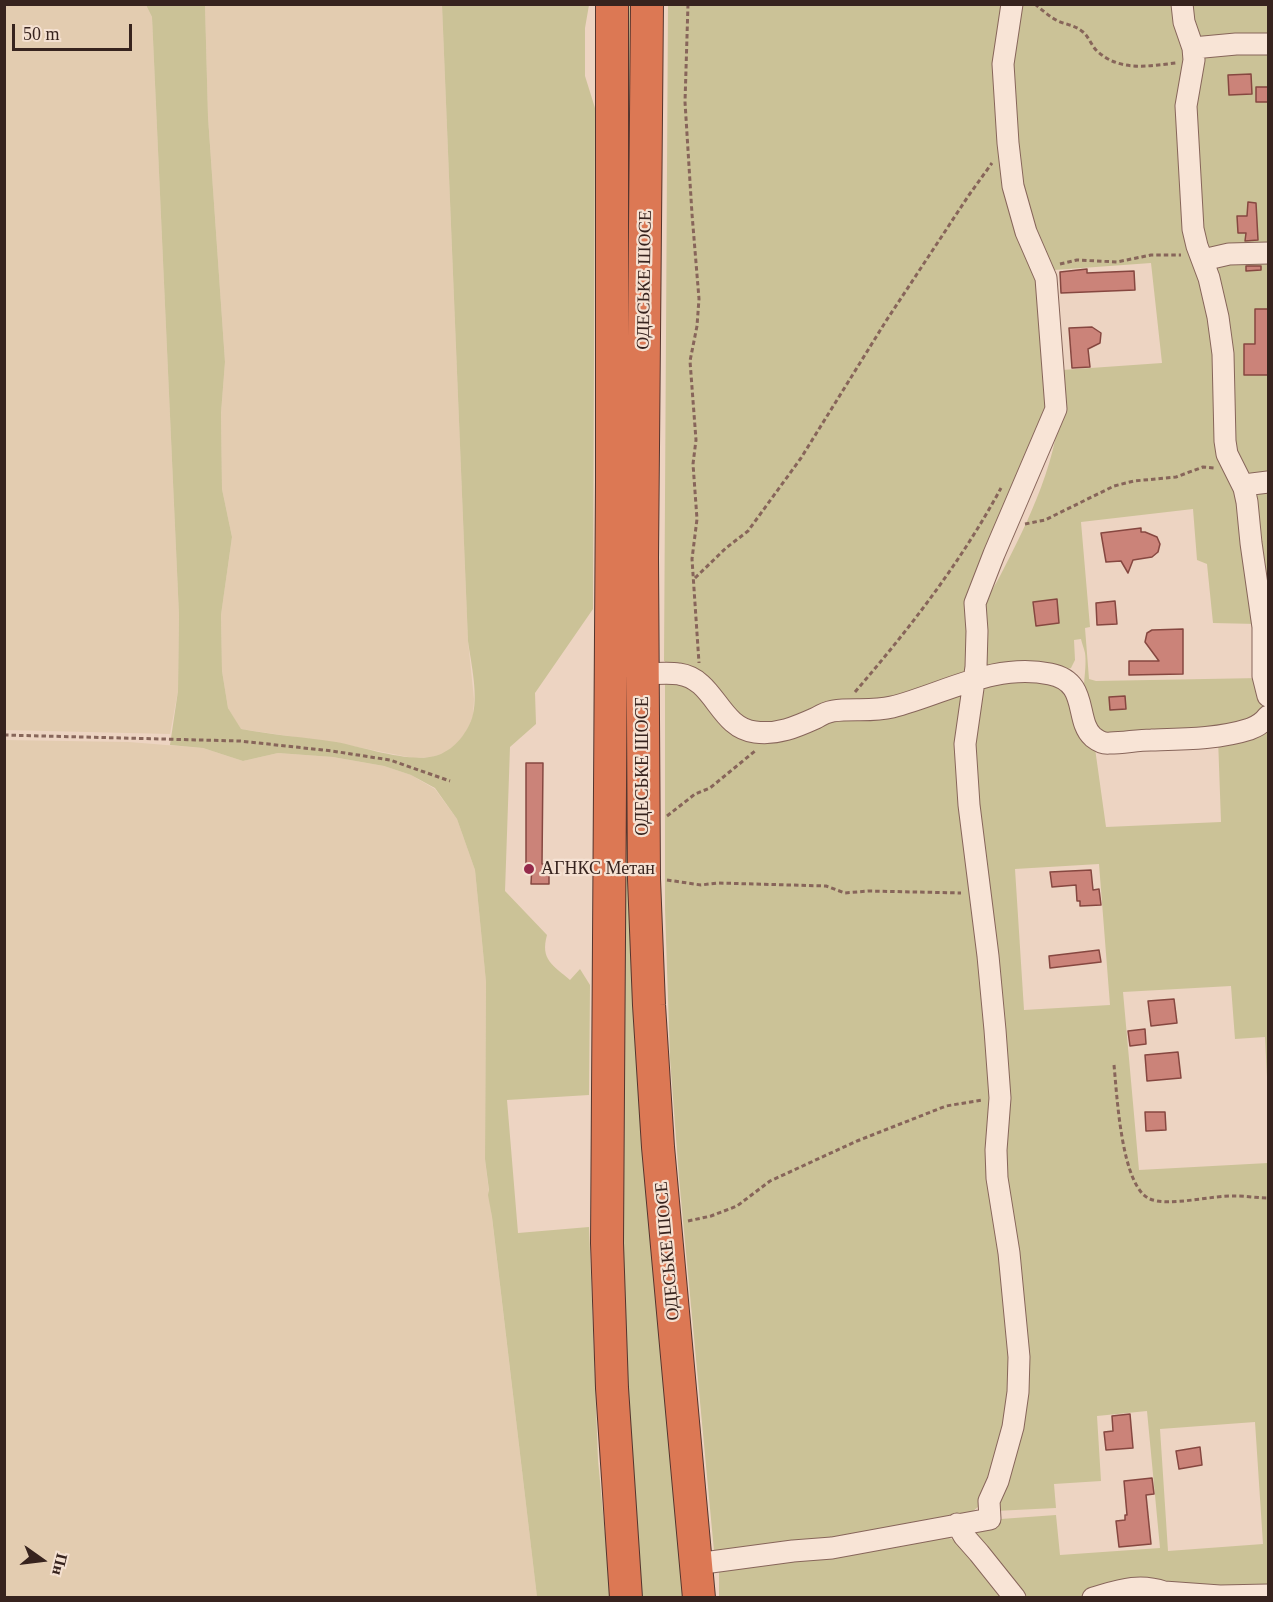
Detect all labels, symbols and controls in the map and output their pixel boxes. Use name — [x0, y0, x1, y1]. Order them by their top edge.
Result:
scale bar — [15, 12, 135, 50]
text: 50 m — [23, 24, 60, 44]
street label: ОДЕСЬКЕ ШОСЕ — [633, 210, 657, 350]
street label: ОДЕСЬКЕ ШОСЕ — [632, 696, 654, 836]
place label: АГНКС Метан — [541, 858, 655, 880]
marker: АГНКС Метан — [522, 862, 536, 876]
street label: ОДЕСЬКЕ ШОСЕ — [651, 1181, 685, 1321]
north arrow — [12, 1530, 72, 1590]
text: Пн — [49, 1552, 71, 1577]

